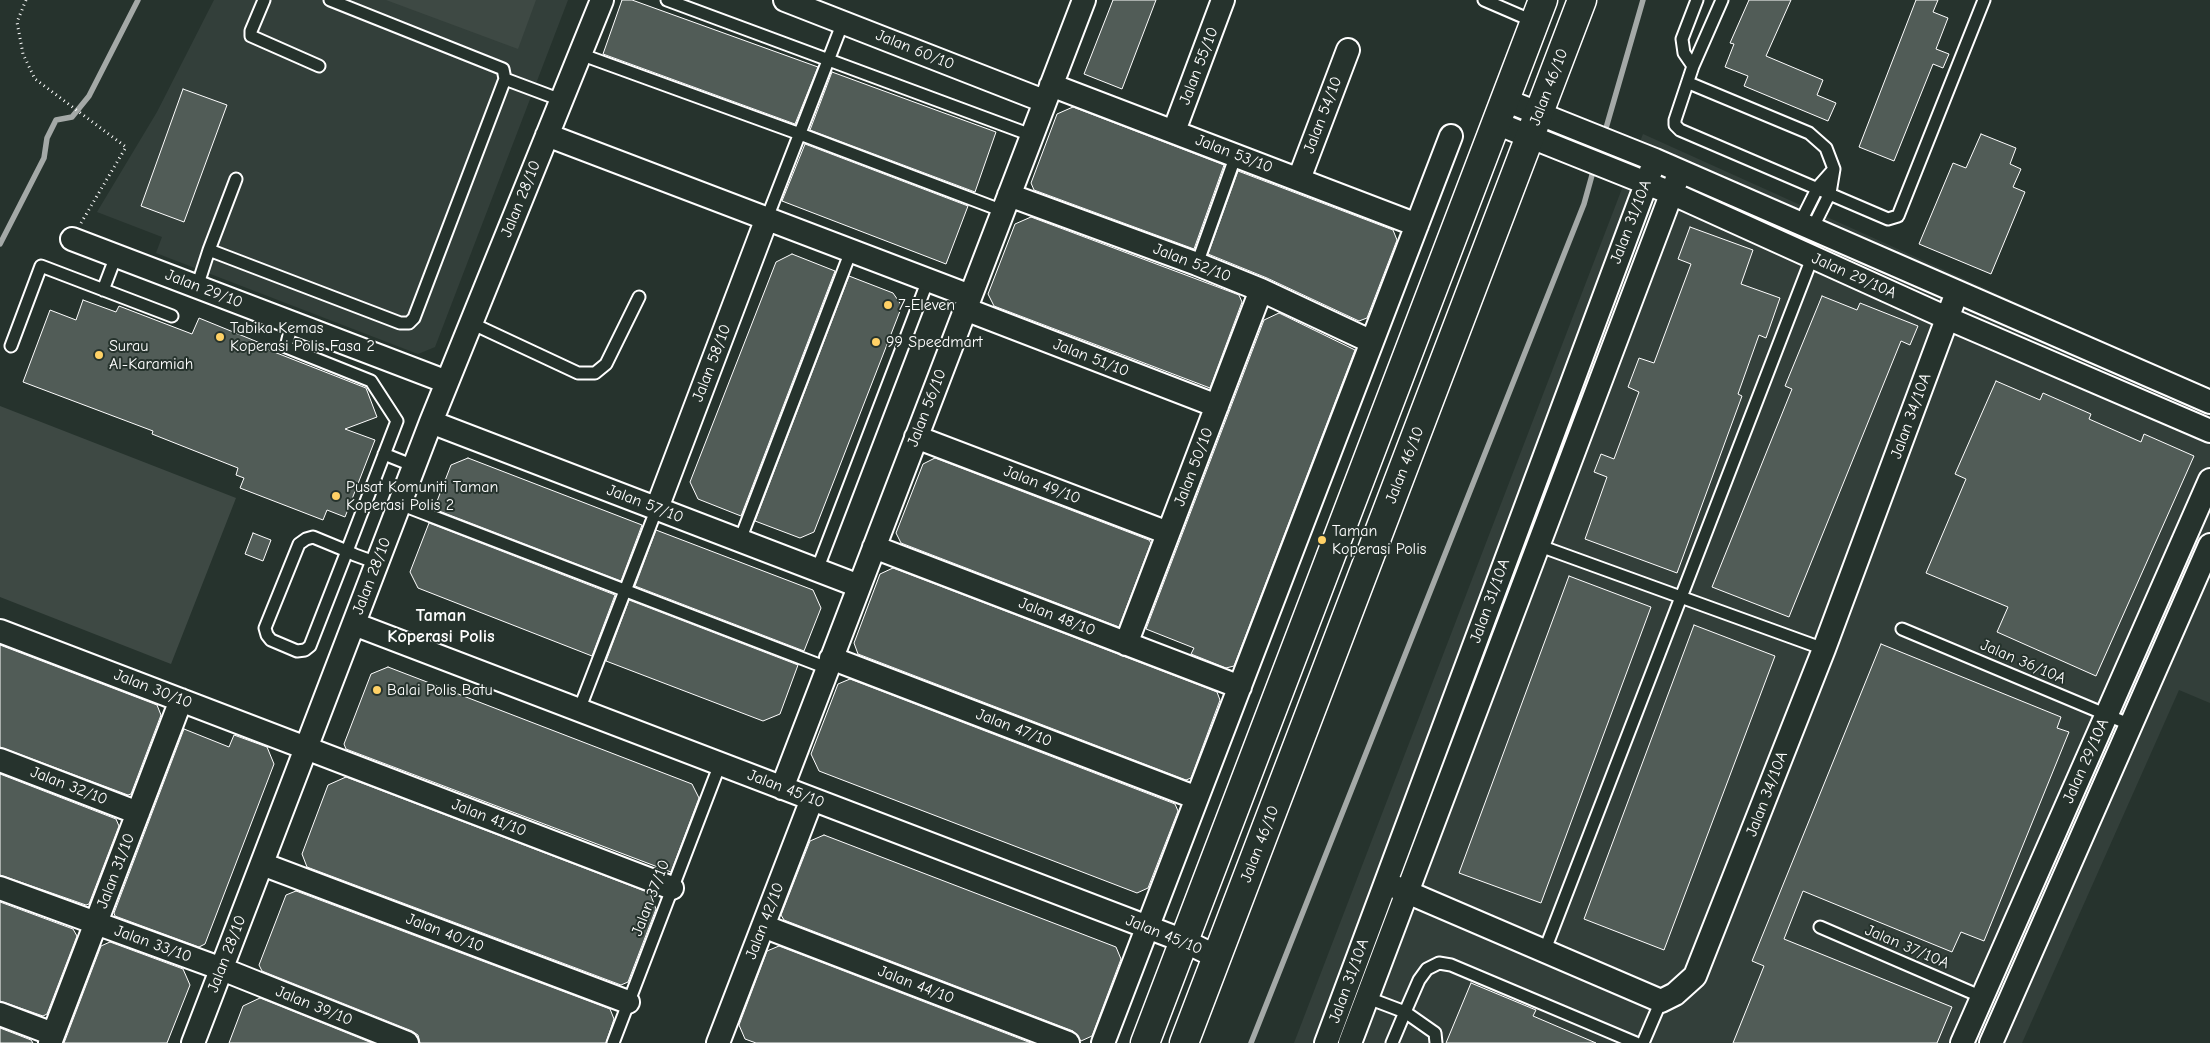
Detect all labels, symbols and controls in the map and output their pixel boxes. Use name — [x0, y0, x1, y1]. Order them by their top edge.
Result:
street label: Jalan 55/10 — [1175, 24, 1223, 108]
street label: Jalan 60/10 — [873, 26, 957, 74]
street label: Jalan 46/10 — [1526, 46, 1572, 128]
street label: Jalan 54/10 — [1300, 74, 1346, 156]
street label: Jalan 53/10 — [1193, 130, 1275, 178]
street label: Jalan 28/10 — [497, 158, 545, 240]
street label: Jalan 31/10A — [1606, 177, 1656, 267]
street label: Jalan 52/10 — [1150, 239, 1234, 287]
street label: Jalan 29/10A — [1809, 249, 1899, 303]
street label: Jalan 29/10 — [163, 265, 245, 313]
place label: 7-Eleven — [898, 295, 955, 315]
marker: 7-Eleven — [882, 299, 894, 311]
place label: Tabika Kemas Koperasi Polis Fasa 2 — [230, 318, 375, 356]
street label: Jalan 58/10 — [688, 322, 736, 404]
marker: Tabika Kemas Koperasi Polis Fasa 2 — [214, 331, 226, 343]
place label: 99 Speedmart — [886, 332, 983, 352]
street label: Jalan 51/10 — [1050, 335, 1132, 381]
place label: Surau Al-Karamiah — [109, 336, 193, 374]
marker: 99 Speedmart — [870, 336, 882, 348]
marker: Surau Al-Karamiah — [93, 349, 105, 361]
street label: Jalan 56/10 — [903, 366, 951, 450]
street label: Jalan 34/10A — [1887, 371, 1935, 461]
street label: Jalan 46/10 — [1382, 424, 1428, 506]
street label: Jalan 50/10 — [1170, 425, 1218, 509]
street label: Jalan 49/10 — [1001, 462, 1083, 508]
place label: Pusat Komuniti Taman Koperasi Polis 2 — [346, 477, 498, 515]
street label: Jalan 57/10 — [604, 481, 686, 527]
marker: Pusat Komuniti Taman Koperasi Polis 2 — [330, 490, 342, 502]
place label: Taman Koperasi Polis — [1332, 521, 1426, 559]
marker: Taman Koperasi Polis — [1316, 534, 1328, 546]
street label: Jalan 28/10 — [348, 535, 396, 617]
street label: Jalan 31/10A — [1466, 556, 1514, 646]
street label: Jalan 48/10 — [1016, 594, 1098, 640]
district label: Taman Koperasi Polis — [387, 605, 495, 648]
street label: Jalan 36/10A — [1978, 635, 2068, 689]
street label: Jalan 30/10 — [111, 665, 195, 713]
place label: Balai Polis Batu — [387, 680, 493, 700]
marker: Balai Polis Batu — [371, 684, 383, 696]
street label: Jalan 47/10 — [973, 705, 1055, 751]
street label: Jalan 29/10A — [2059, 716, 2113, 806]
street label: Jalan 34/10A — [1742, 749, 1792, 839]
street label: Jalan 32/10 — [28, 763, 110, 809]
street label: Jalan 45/10 — [745, 766, 827, 812]
street label: Jalan 41/10 — [449, 795, 529, 841]
street label: Jalan 46/10 — [1237, 803, 1283, 885]
street label: Jalan 31/10 — [93, 831, 139, 911]
street label: Jalan 37/10 — [628, 857, 674, 939]
street label: Jalan 42/10 — [742, 880, 788, 962]
street label: Jalan 40/10 — [403, 909, 487, 957]
street label: Jalan 45/10 — [1123, 911, 1205, 959]
street label: Jalan 28/10 — [203, 913, 251, 995]
street label: Jalan 33/10 — [112, 921, 194, 967]
street label: Jalan 37/10A — [1862, 921, 1952, 973]
street label: Jalan 31/10A — [1325, 936, 1373, 1026]
street label: Jalan 44/10 — [875, 962, 957, 1008]
street label: Jalan 39/10 — [273, 982, 355, 1030]

